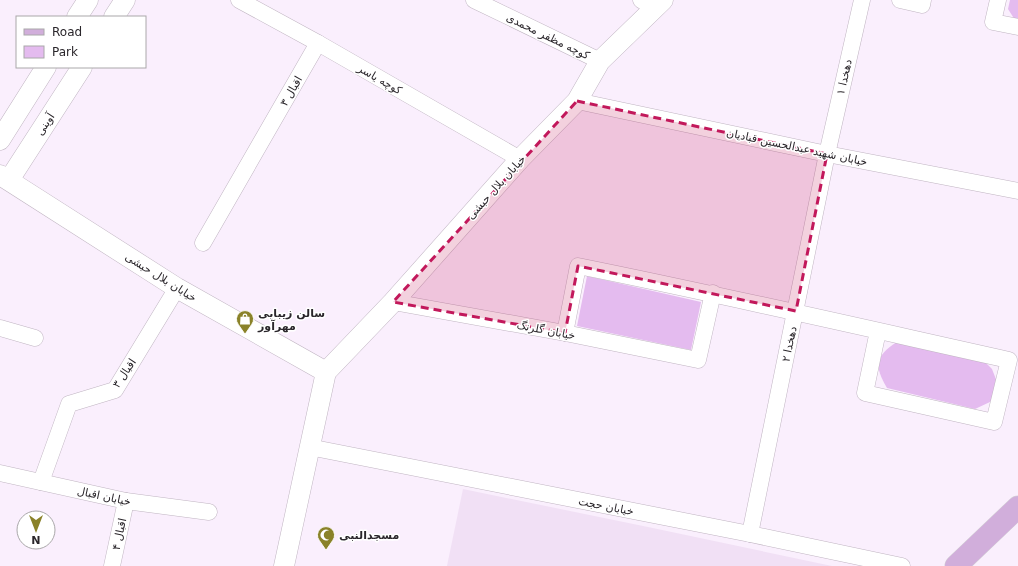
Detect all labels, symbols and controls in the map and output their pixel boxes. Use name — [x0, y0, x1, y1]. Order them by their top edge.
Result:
street label: کوچه مظفر محمدی — [504, 11, 592, 63]
legend — [16, 16, 146, 68]
text: Road — [52, 25, 82, 39]
text: Park — [52, 45, 78, 59]
street label: دهخدا ۱ — [834, 58, 855, 96]
street label: کوچه یاسر — [354, 61, 405, 98]
street label: اقبال ۳ — [278, 74, 305, 109]
street label: آوینی — [33, 109, 58, 138]
street label: خیابان شهید عبدالحسین قبادیان — [725, 126, 869, 169]
street label: خیابان بلال حبشی — [464, 153, 529, 222]
street label: خیابان بلال حبشی — [123, 250, 199, 305]
place label: سالن زیبایی مهرآور — [257, 307, 325, 333]
shop icon: سالن زیبایی مهرآور — [235, 309, 255, 334]
street label: خیابان گلرنگ — [516, 318, 576, 343]
street label: دهخدا ۲ — [779, 325, 800, 363]
street label: اقبال ۳ — [110, 356, 139, 390]
street label: خیابان اقبال — [76, 484, 132, 509]
street label: خیابان حجت — [577, 495, 635, 518]
north arrow — [16, 510, 56, 550]
street label: اقبال ۴ — [110, 517, 129, 551]
mosque icon: مسجدالنبی — [316, 525, 336, 550]
place label: مسجدالنبی — [339, 529, 399, 542]
text: N — [31, 533, 41, 546]

